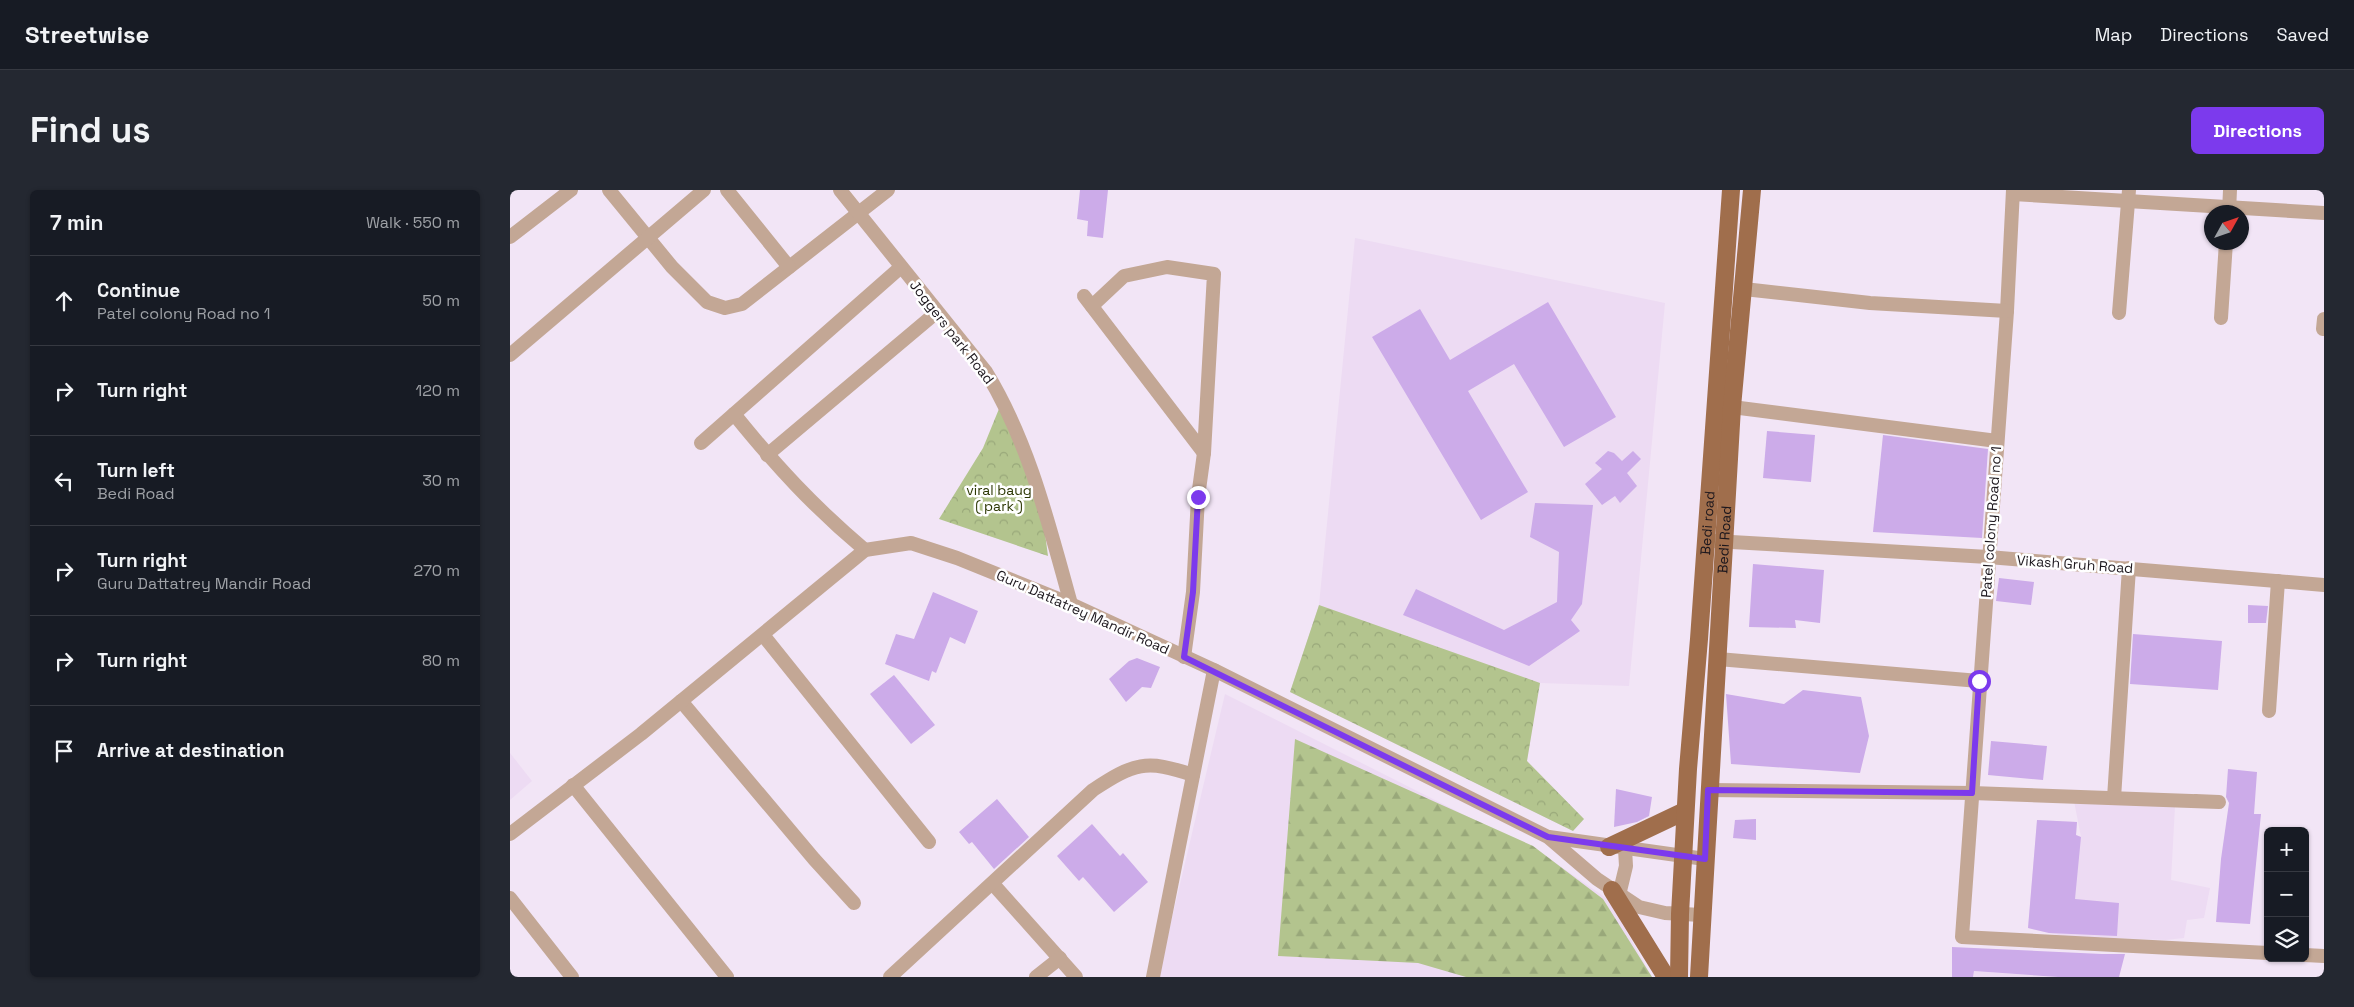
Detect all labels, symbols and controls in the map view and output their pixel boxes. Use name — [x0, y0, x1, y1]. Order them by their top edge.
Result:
text: Streetwise — [25, 19, 149, 50]
text: Map — [2095, 23, 2132, 46]
text: Directions — [2160, 23, 2249, 46]
text: Saved — [2277, 23, 2329, 46]
button: Directions — [2191, 107, 2324, 154]
text: Find us — [30, 108, 151, 152]
north arrow — [2204, 205, 2249, 250]
text: 7 min — [50, 209, 103, 236]
text: Walk · 550 m — [366, 212, 460, 233]
street label: Joggers park Road — [906, 276, 998, 388]
text: Continue — [97, 278, 180, 303]
icon: ahead — [50, 287, 78, 315]
text: 50 m — [422, 290, 460, 311]
text: Patel colony Road no 1 — [97, 303, 270, 324]
icon: right — [50, 377, 78, 405]
text: Turn right — [97, 378, 187, 403]
text: 120 m — [416, 380, 460, 401]
street label: Patel colony Road no 1 — [1977, 446, 2005, 598]
text: Turn left — [97, 458, 175, 483]
icon: left — [50, 467, 78, 495]
text: 30 m — [422, 470, 460, 491]
park label: viral baug ( park ) — [966, 481, 1032, 515]
text: Bedi Road — [97, 483, 175, 504]
route end — [1187, 486, 1210, 509]
street label: Bedi road — [1696, 490, 1719, 556]
street label: Bedi Road — [1713, 505, 1735, 574]
text: Turn right — [97, 548, 187, 573]
street label: Vikash Gruh Road — [2016, 551, 2134, 577]
icon: right — [50, 557, 78, 585]
text: 270 m — [413, 560, 460, 581]
street label: Guru Dattatrey Mandir Road — [994, 566, 1172, 658]
text: Guru Dattatrey Mandir Road — [97, 573, 311, 594]
icon: right — [50, 647, 78, 675]
text: Turn right — [97, 648, 187, 673]
text: 80 m — [422, 650, 460, 671]
route start — [1968, 670, 1991, 693]
icon: arrive — [50, 737, 78, 765]
text: Arrive at destination — [97, 738, 285, 763]
map controls — [2264, 827, 2309, 962]
button: + — [2264, 827, 2309, 872]
button: − — [2264, 872, 2309, 917]
button: layers — [2264, 917, 2309, 962]

